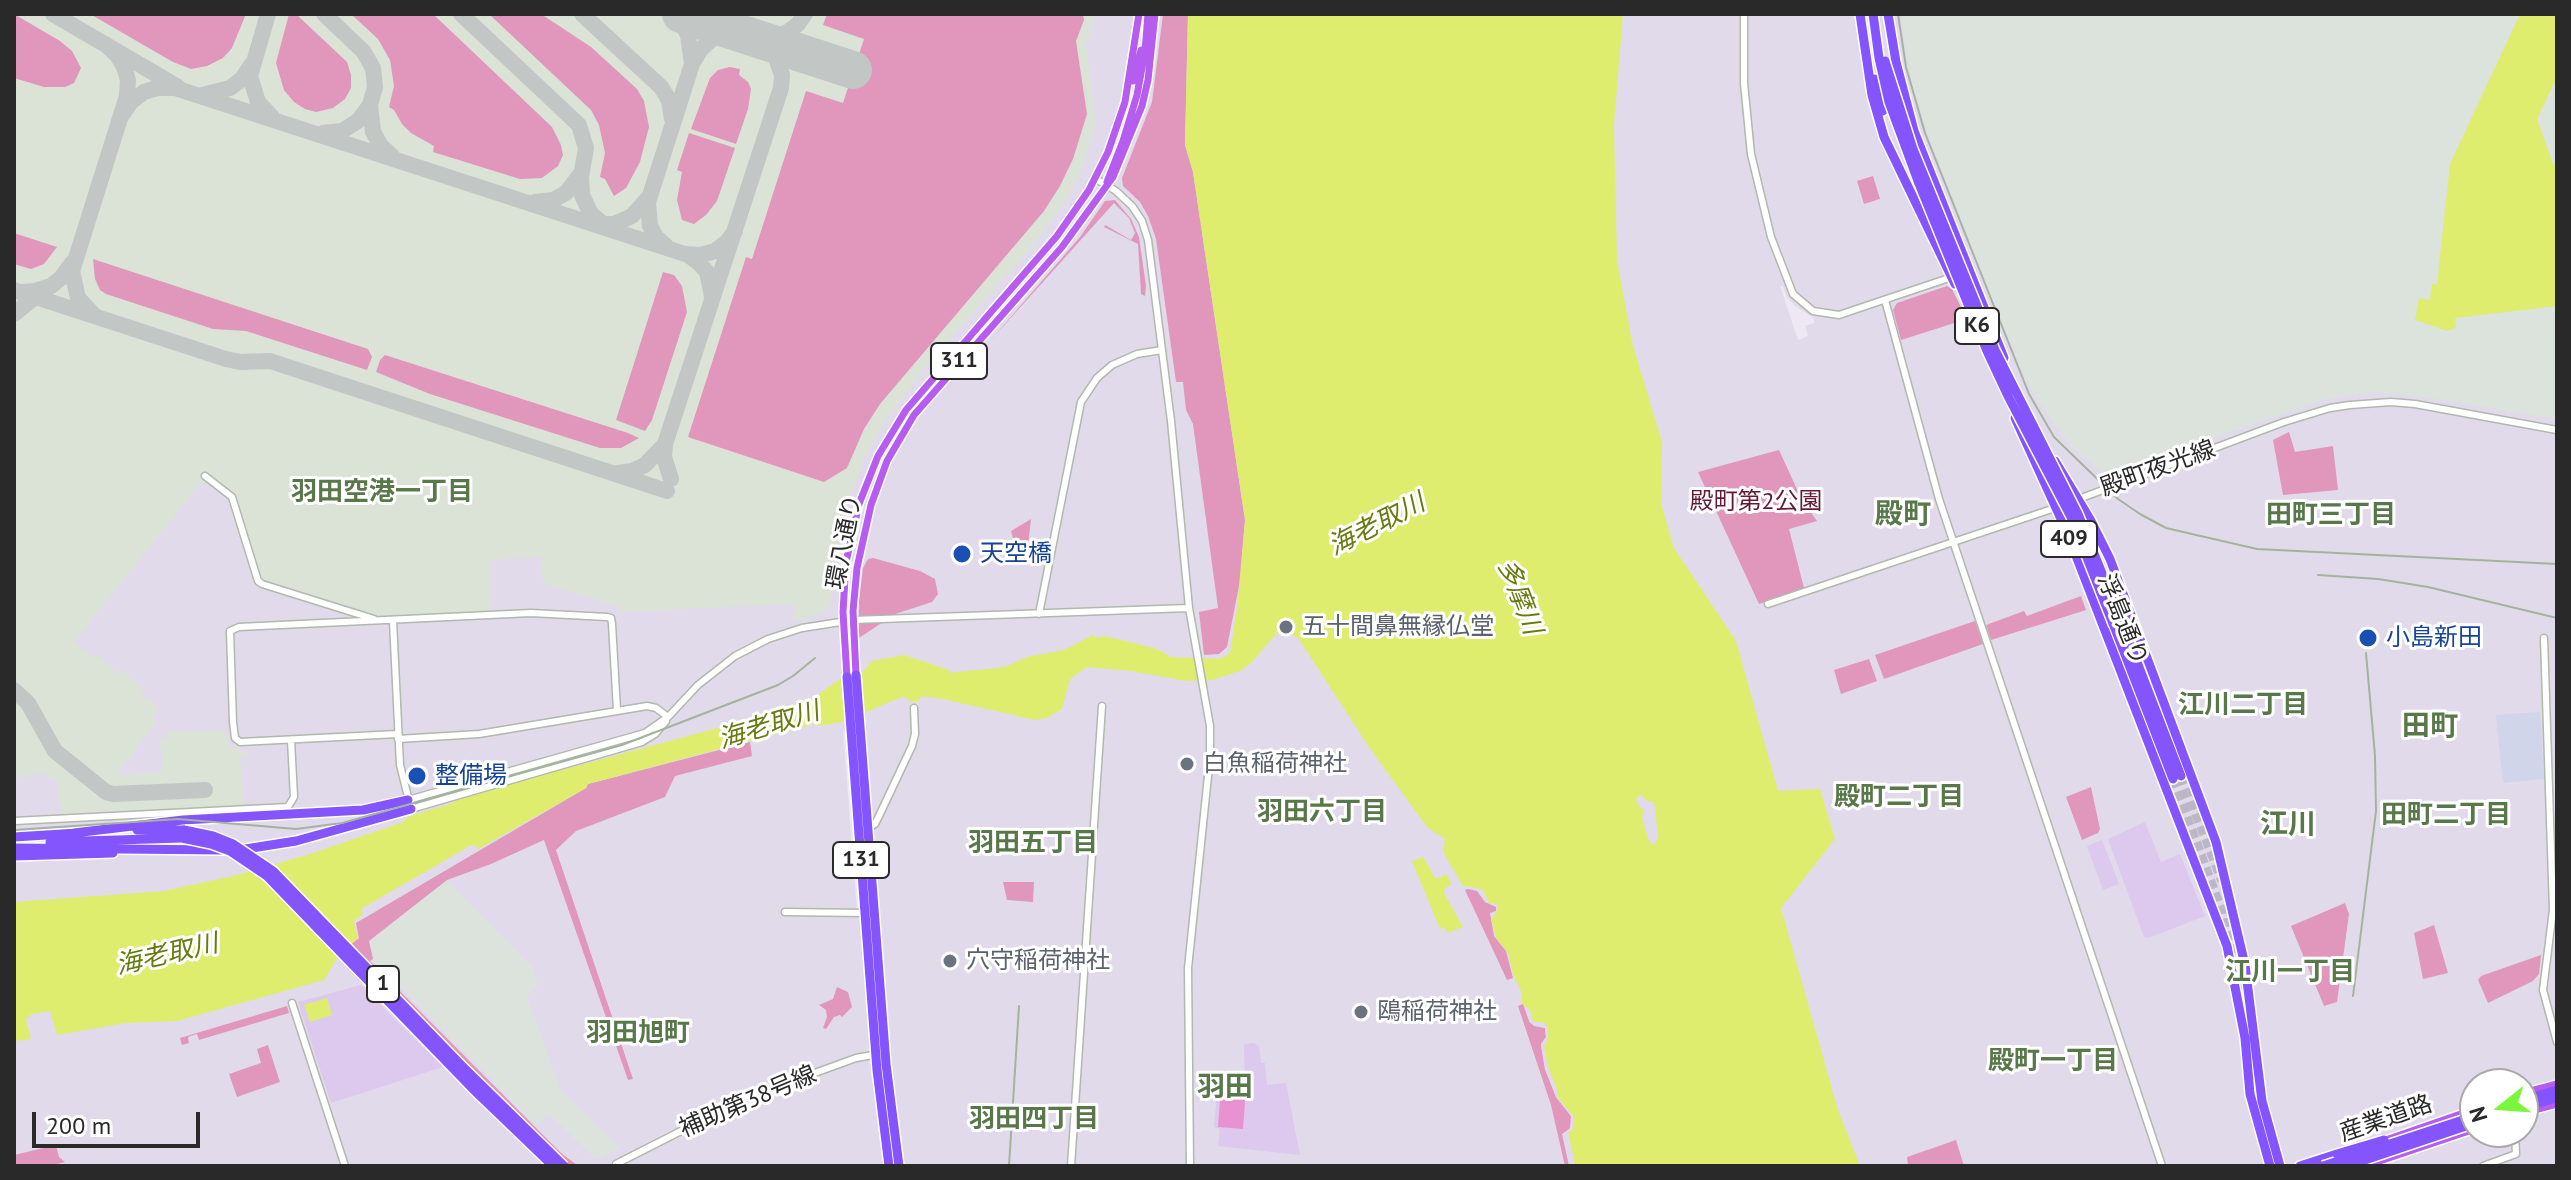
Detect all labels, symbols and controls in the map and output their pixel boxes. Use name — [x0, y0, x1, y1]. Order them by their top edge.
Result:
road number: K6 — [1955, 308, 1999, 344]
road number: 311 — [931, 343, 987, 379]
street label: 殿町夜光線 — [2097, 435, 2219, 503]
district label: 羽田空港一丁目 — [291, 477, 473, 509]
water label: 海老取川 — [1324, 487, 1430, 563]
park label: 殿町第2公園 — [1689, 488, 1823, 516]
street label: 環八通り — [822, 492, 868, 592]
district label: 殿町 — [1875, 498, 1931, 532]
district label: 田町三丁目 — [2266, 500, 2396, 532]
road number: 409 — [2041, 521, 2097, 557]
place label: 天空橋 — [980, 540, 1052, 568]
marker: 天空橋 — [951, 543, 973, 565]
water label: 多摩川 — [1490, 555, 1548, 639]
street label: 浮島通り — [2091, 570, 2153, 670]
place label: 五十間鼻無縁仏堂 — [1302, 613, 1494, 641]
marker: 五十間鼻無縁仏堂 — [1277, 618, 1295, 636]
place label: 小島新田 — [2386, 624, 2482, 652]
marker: 小島新田 — [2357, 627, 2379, 649]
district label: 江川二丁目 — [2178, 690, 2308, 722]
water label: 海老取川 — [715, 696, 823, 756]
district label: 田町 — [2402, 710, 2458, 744]
place label: 白魚稲荷神社 — [1203, 750, 1347, 778]
marker: 白魚稲荷神社 — [1178, 755, 1196, 773]
place label: 整備場 — [435, 762, 507, 790]
marker: 整備場 — [406, 765, 428, 787]
district label: 殿町二丁目 — [1834, 782, 1964, 814]
district label: 羽田六丁目 — [1257, 797, 1387, 829]
district label: 田町二丁目 — [2381, 800, 2511, 832]
district label: 江川 — [2260, 808, 2316, 842]
district label: 羽田五丁目 — [968, 828, 1098, 860]
road number: 131 — [833, 842, 889, 878]
water label: 海老取川 — [113, 928, 221, 982]
place label: 穴守稲荷神社 — [966, 947, 1110, 975]
marker: 穴守稲荷神社 — [941, 952, 959, 970]
district label: 江川一丁目 — [2225, 957, 2355, 989]
road number: 1 — [367, 966, 399, 1002]
place label: 鴎稲荷神社 — [1377, 998, 1497, 1026]
marker: 鴎稲荷神社 — [1352, 1003, 1370, 1021]
district label: 羽田旭町 — [586, 1018, 690, 1050]
district label: 殿町一丁目 — [1988, 1046, 2118, 1078]
street label: 補助第38号線 — [675, 1060, 821, 1144]
north arrow — [2459, 1068, 2539, 1148]
district label: 羽田 — [1197, 1071, 1253, 1105]
street label: 産業道路 — [2336, 1090, 2436, 1148]
scale bar — [36, 1096, 204, 1146]
text: N — [2462, 1103, 2493, 1125]
district label: 羽田四丁目 — [969, 1104, 1099, 1136]
text: 200 m — [46, 1110, 111, 1141]

